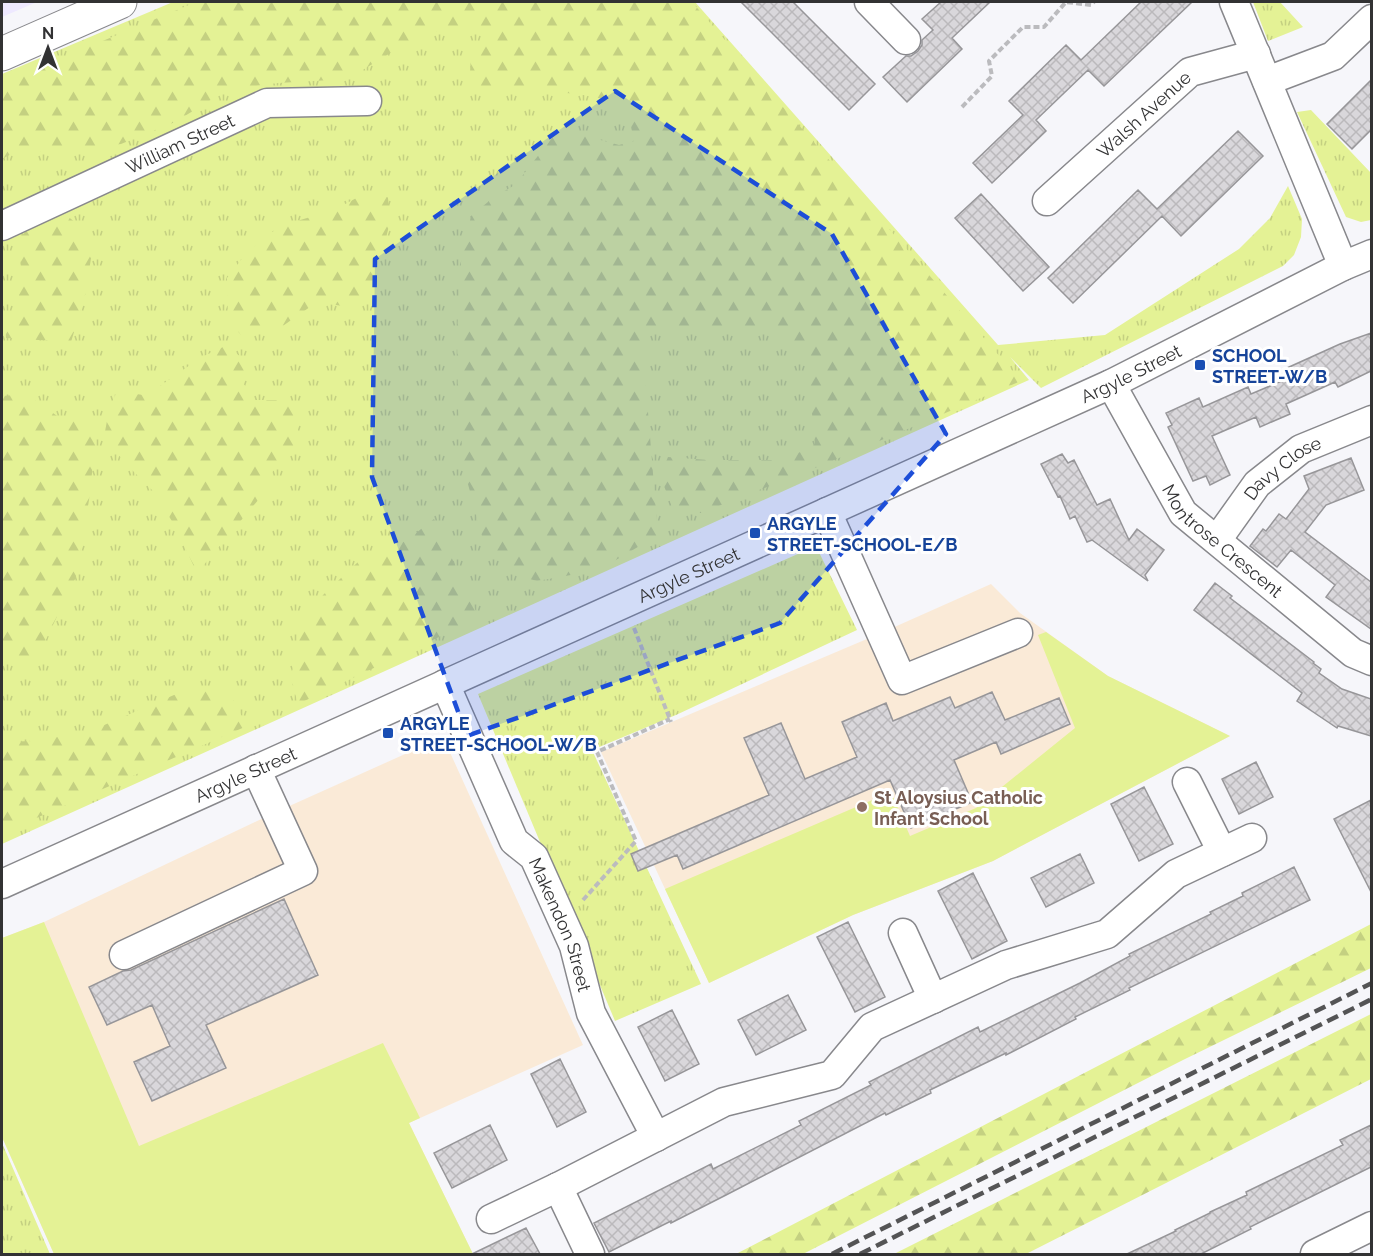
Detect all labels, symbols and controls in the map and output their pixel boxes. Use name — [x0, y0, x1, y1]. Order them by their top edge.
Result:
north arrow — [18, 18, 78, 78]
text: N — [42, 24, 54, 43]
street label: Walsh Avenue — [1092, 66, 1195, 162]
street label: William Street — [122, 109, 237, 178]
street label: Argyle Street — [1077, 340, 1184, 407]
place label: SCHOOL STREET-W/B — [1212, 345, 1327, 387]
marker: SCHOOL STREET-W/B — [1193, 358, 1207, 372]
street label: Davy Close — [1239, 431, 1324, 503]
street label: Montrose Crescent — [1158, 480, 1287, 601]
place label: ARGYLE STREET-SCHOOL-E/B — [767, 513, 958, 555]
marker: ARGYLE STREET-SCHOOL-E/B — [748, 526, 762, 540]
street label: Argyle Street — [634, 543, 743, 607]
place label: ARGYLE STREET-SCHOOL-W/B — [400, 713, 597, 755]
marker: ARGYLE STREET-SCHOOL-W/B — [381, 726, 395, 740]
street label: Argyle Street — [191, 742, 299, 806]
place label: St Aloysius Catholic Infant School — [874, 787, 1043, 829]
marker: St Aloysius Catholic Infant School — [855, 800, 869, 814]
street label: Makendon Street — [525, 854, 596, 994]

